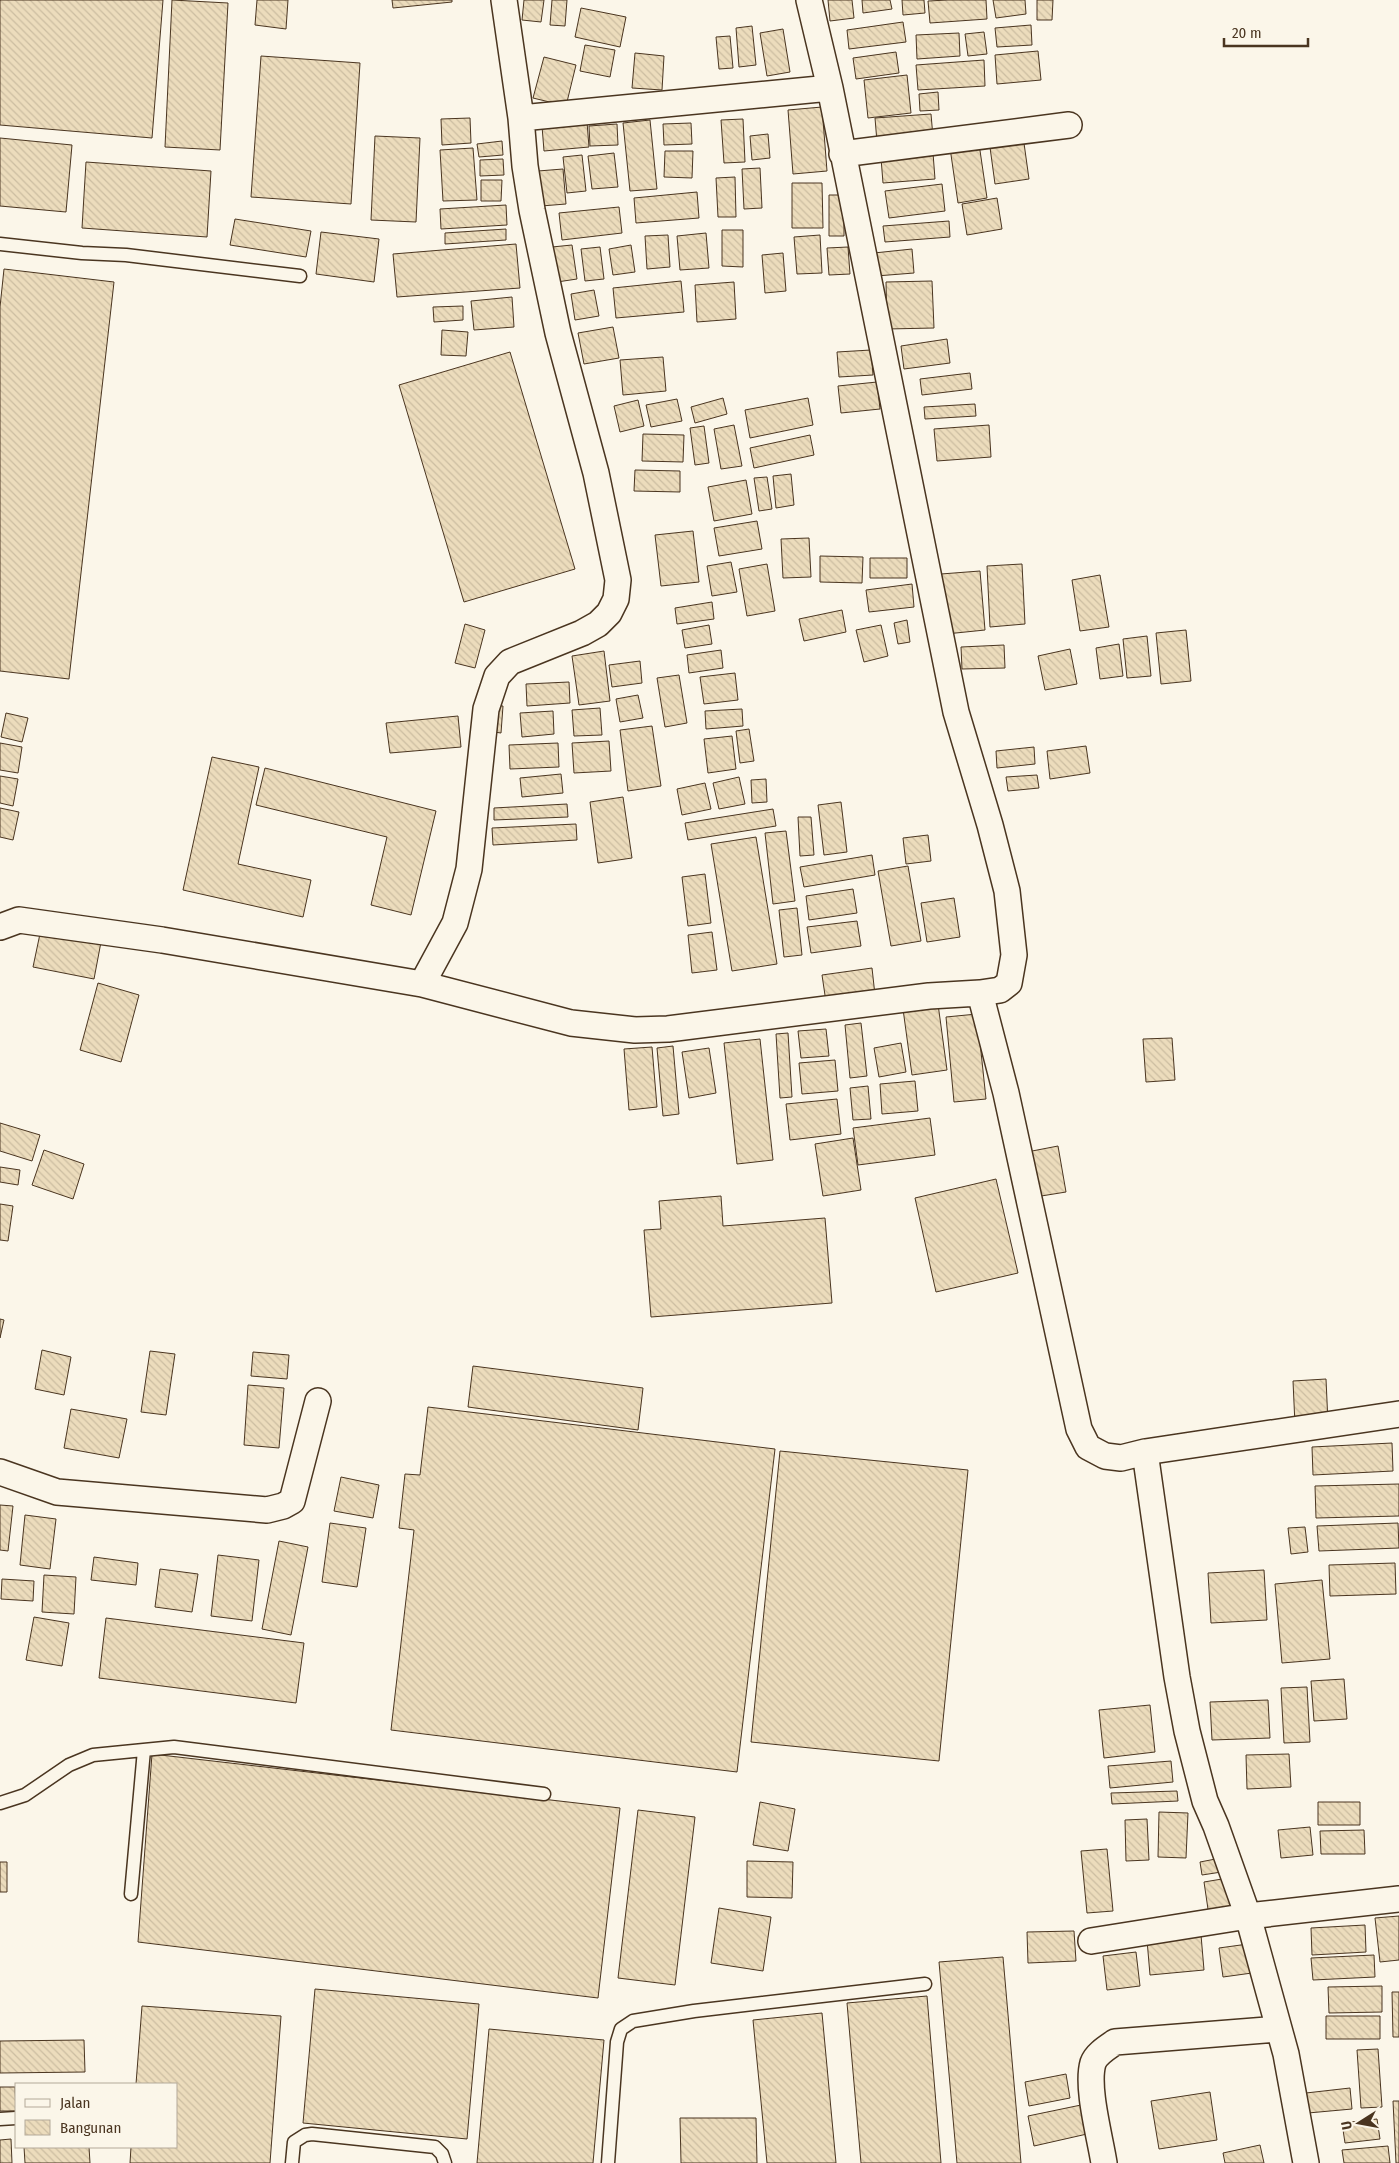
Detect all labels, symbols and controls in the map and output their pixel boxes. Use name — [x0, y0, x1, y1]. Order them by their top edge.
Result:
scale bar — [1224, 15, 1308, 47]
text: 20 m — [1232, 24, 1262, 42]
legend — [15, 2083, 178, 2148]
text: Jalan — [60, 2094, 90, 2112]
north arrow — [1334, 2098, 1384, 2148]
text: Bangunan — [60, 2119, 121, 2137]
text: U — [1338, 2120, 1356, 2131]

